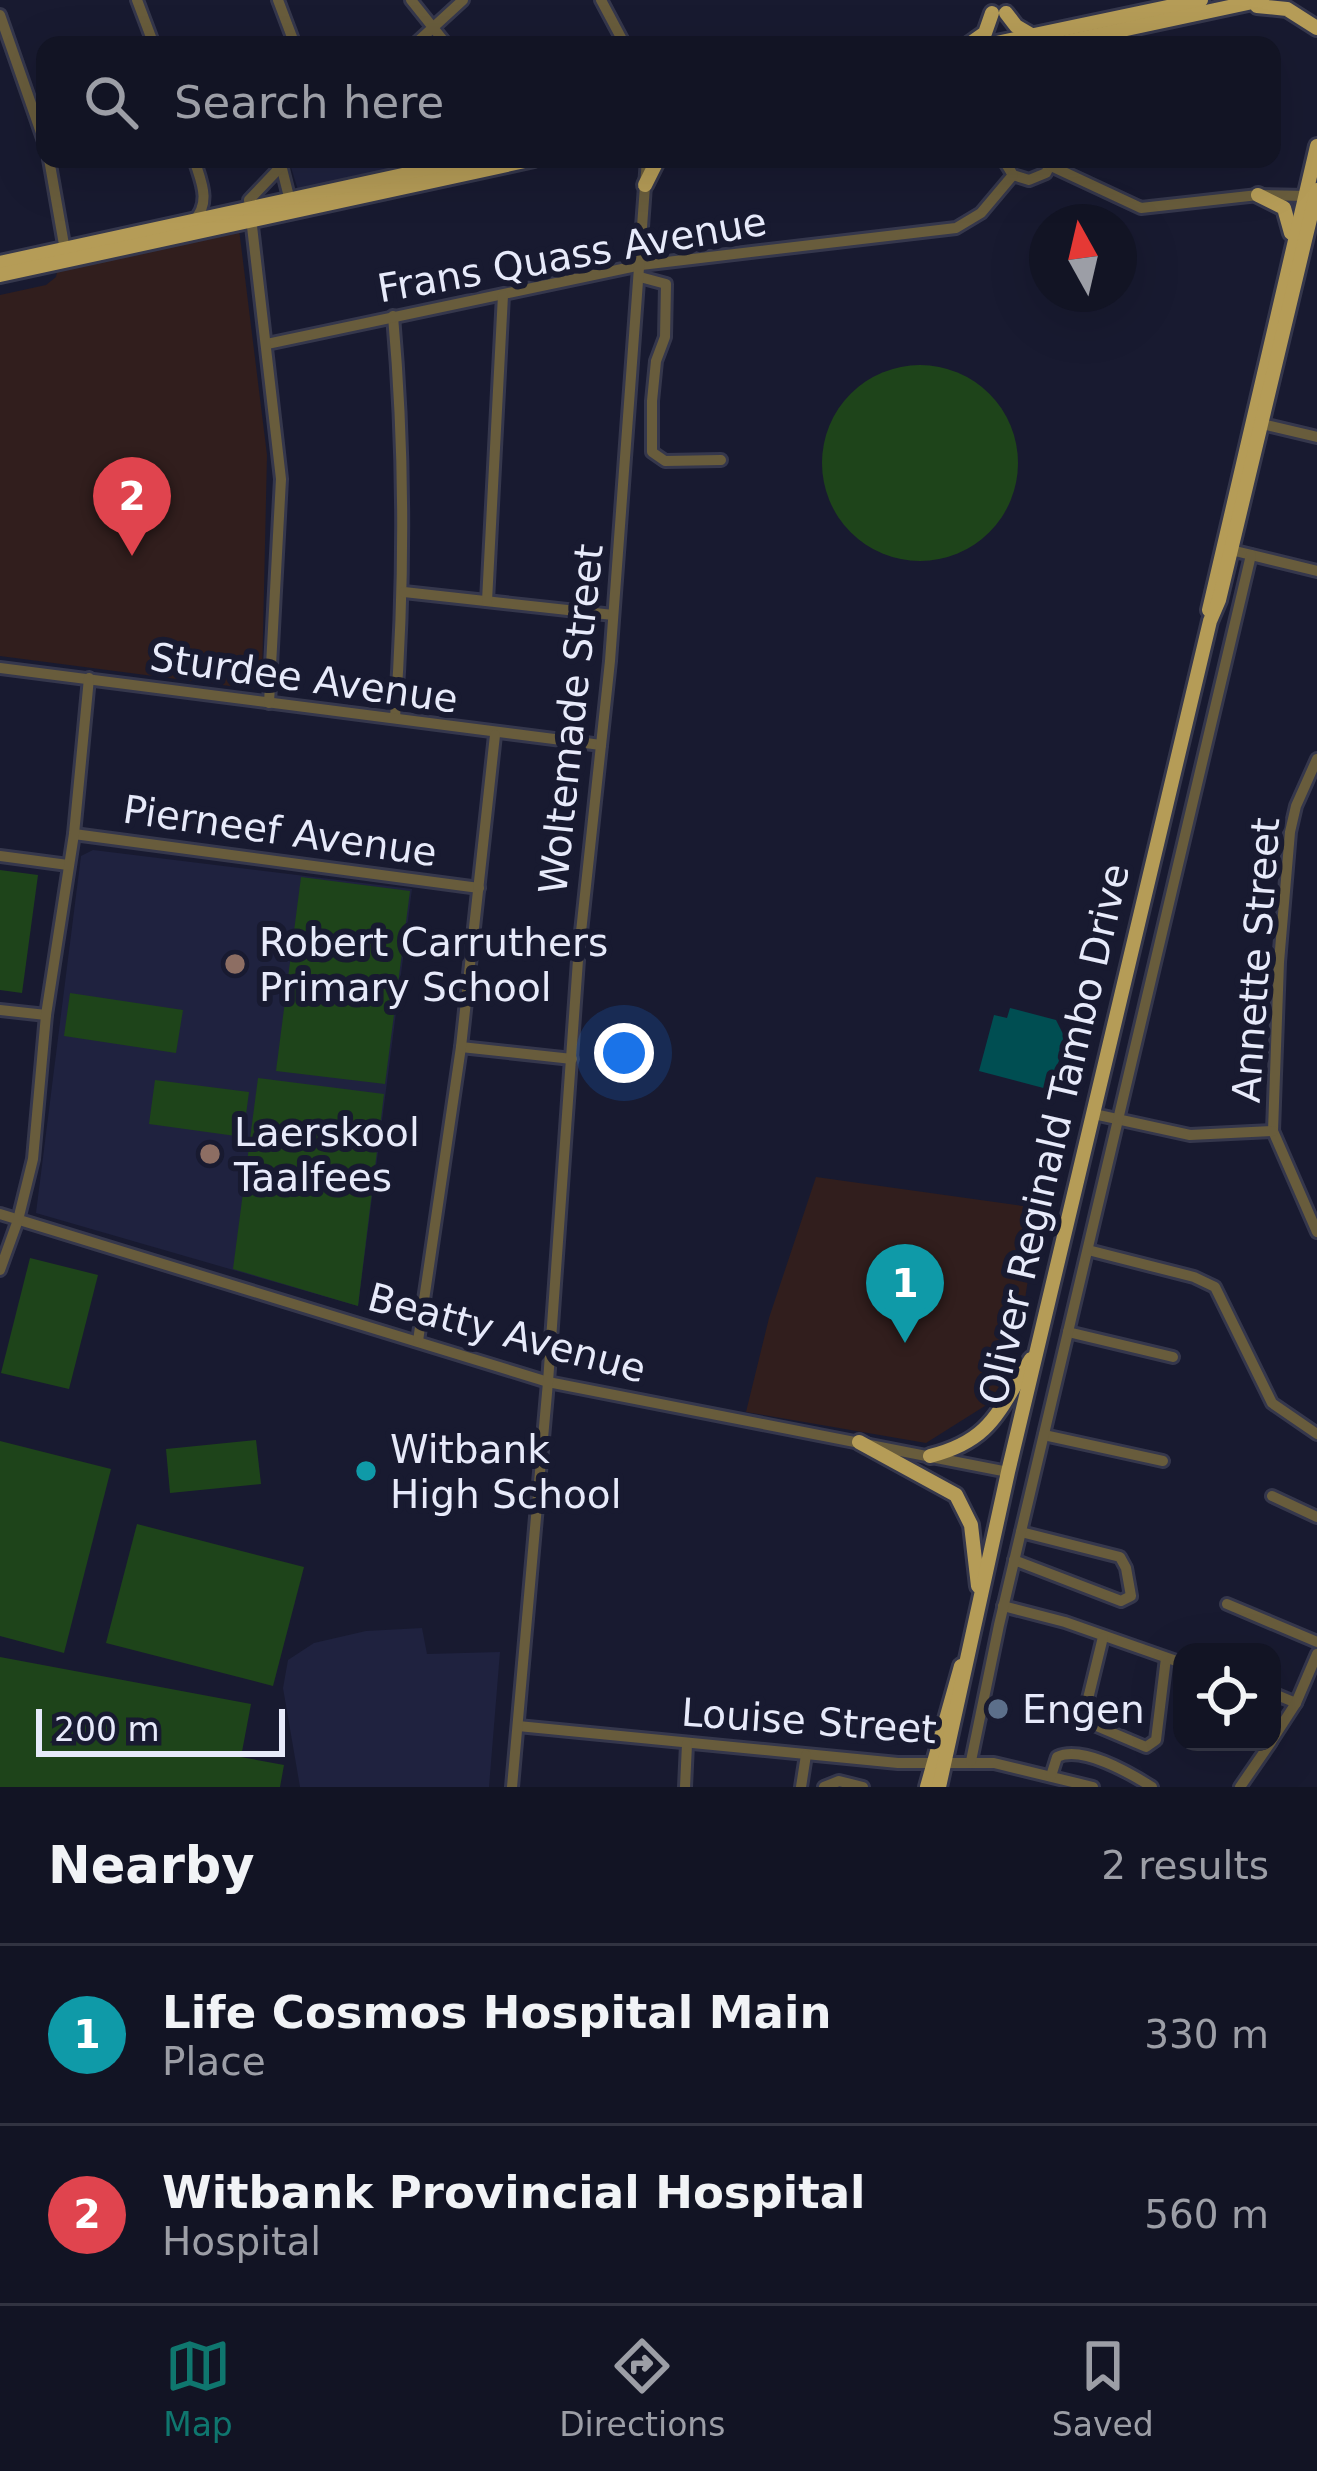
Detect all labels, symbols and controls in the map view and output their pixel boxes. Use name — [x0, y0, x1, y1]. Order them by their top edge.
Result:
search box — [36, 36, 1281, 168]
icon: search — [78, 69, 144, 135]
text: Search here — [174, 76, 444, 129]
street label: Frans Quass Avenue — [374, 199, 770, 311]
north arrow — [1029, 204, 1137, 312]
pin: 2 — [93, 457, 171, 556]
street label: Woltemade Street — [530, 542, 612, 896]
street label: Sturdee Avenue — [147, 634, 461, 722]
street label: Pierneef Avenue — [120, 787, 440, 875]
street label: Annette Street — [1224, 816, 1288, 1104]
street label: Oliver Reginald Tambo Drive — [970, 859, 1138, 1409]
place label: Robert Carruthers Primary School — [259, 920, 608, 1010]
marker: Robert Carruthers Primary School — [222, 951, 248, 977]
your location — [594, 1023, 654, 1083]
place label: Laerskool Taalfees — [233, 1110, 420, 1200]
marker: Laerskool Taalfees — [197, 1141, 223, 1167]
pin: 1 — [866, 1244, 944, 1343]
street label: Beatty Avenue — [363, 1274, 651, 1392]
place label: Witbank High School — [390, 1427, 622, 1517]
marker: Witbank High School — [353, 1458, 379, 1484]
map controls — [1173, 1643, 1281, 1751]
button: locate — [1173, 1643, 1281, 1751]
place label: Engen — [1022, 1687, 1145, 1732]
street label: Louise Street — [680, 1690, 938, 1752]
marker: Engen — [985, 1696, 1011, 1722]
scale bar — [36, 1703, 285, 1756]
text: 200 m — [54, 1710, 160, 1749]
text: Nearby — [48, 1836, 255, 1895]
text: 2 results — [1101, 1843, 1269, 1888]
text: Life Cosmos Hospital Main — [162, 1986, 831, 2039]
text: 1 — [73, 2012, 101, 2057]
text: 330 m — [1144, 2012, 1269, 2057]
text: Place — [162, 2039, 266, 2084]
text: Witbank Provincial Hospital — [162, 2166, 866, 2219]
text: 2 — [73, 2192, 101, 2237]
text: 560 m — [1144, 2192, 1269, 2237]
text: Hospital — [162, 2219, 321, 2264]
tab: Map — [163, 2333, 233, 2444]
tab: Directions — [559, 2333, 725, 2444]
tab: Saved — [1052, 2333, 1154, 2444]

